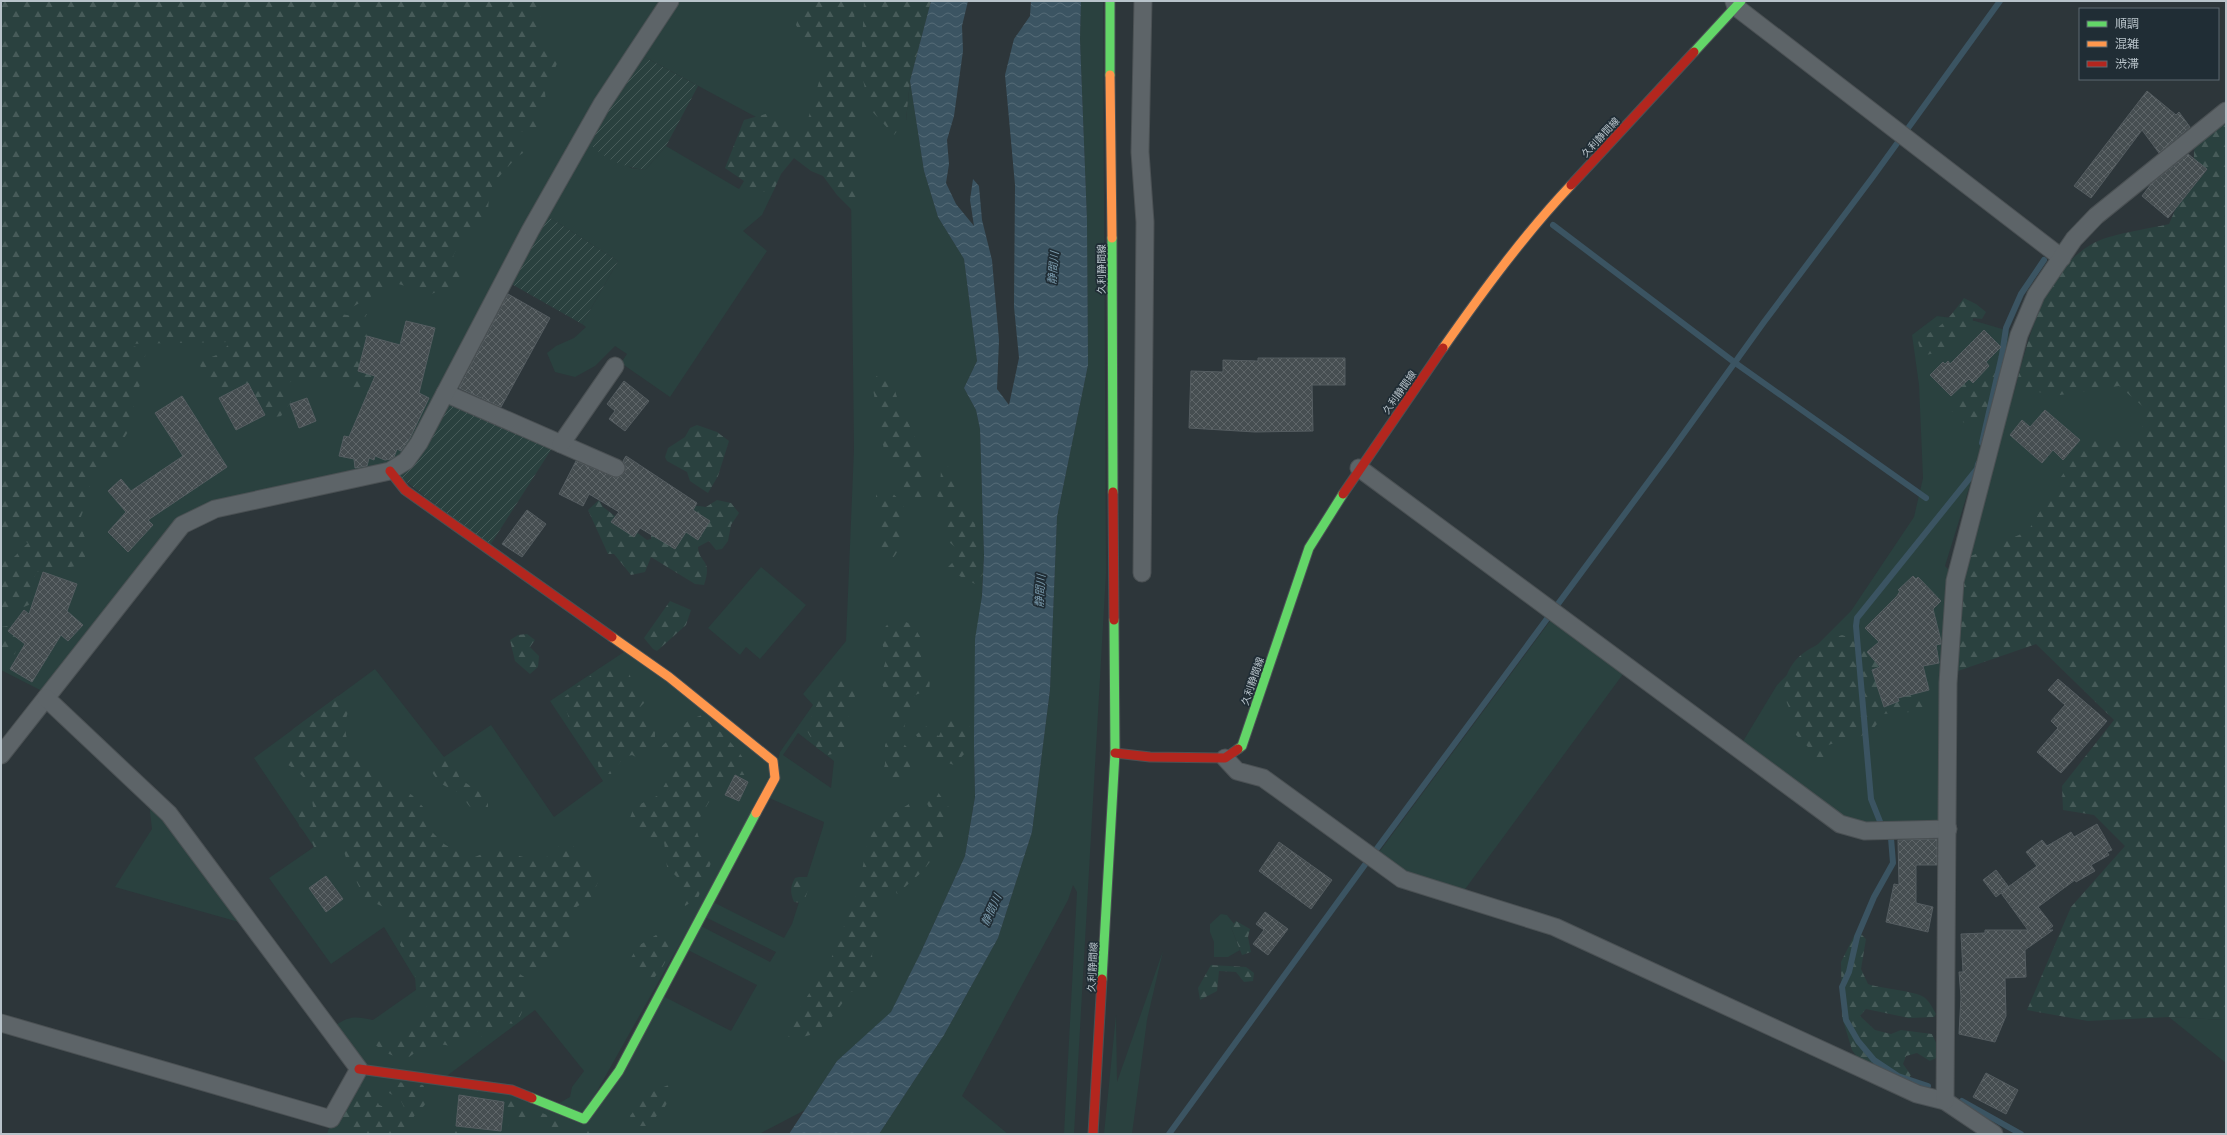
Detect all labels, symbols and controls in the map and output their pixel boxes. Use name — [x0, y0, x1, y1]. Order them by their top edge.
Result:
legend — [2079, 8, 2219, 80]
text: 順調 — [2115, 15, 2139, 32]
text: 混雑 — [2115, 35, 2139, 52]
text: 渋滞 — [2115, 55, 2139, 72]
street label: 久利静間線 — [1578, 114, 1622, 160]
street label: 久利静間線 — [1094, 244, 1108, 294]
water label: 静間川 — [1044, 250, 1061, 285]
street label: 久利静間線 — [1379, 368, 1419, 416]
water label: 静間川 — [1031, 573, 1048, 608]
street label: 久利静間線 — [1237, 655, 1267, 707]
water label: 静間川 — [977, 891, 1005, 928]
street label: 久利静間線 — [1084, 942, 1100, 992]

